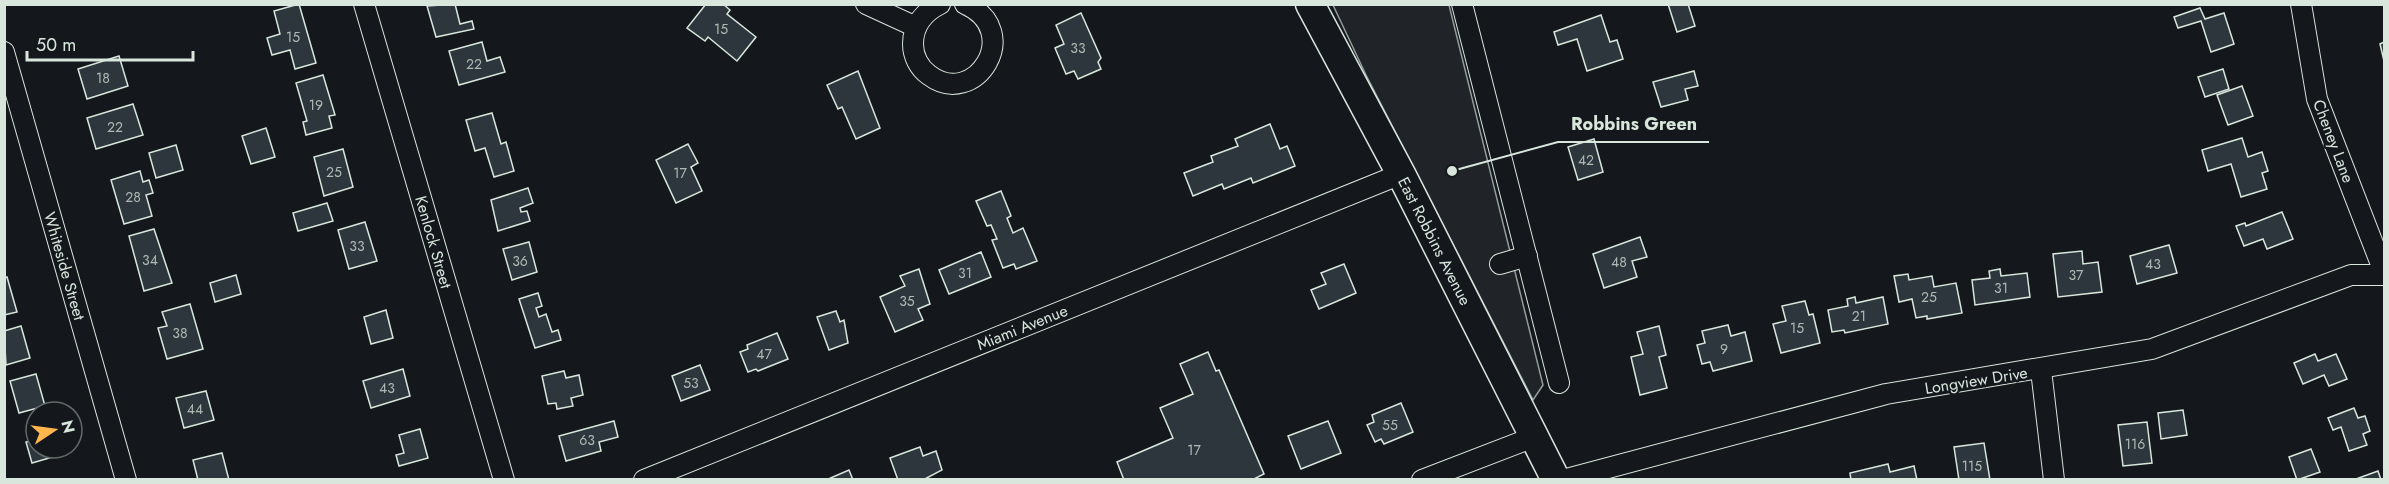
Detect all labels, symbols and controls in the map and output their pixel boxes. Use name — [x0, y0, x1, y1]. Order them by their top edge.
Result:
house number: 15 — [714, 19, 728, 39]
scale bar — [27, 24, 194, 62]
house number: 15 — [286, 27, 300, 47]
text: 50 m — [36, 32, 76, 58]
house number: 33 — [1070, 38, 1086, 58]
house number: 22 — [466, 54, 482, 74]
house number: 18 — [96, 68, 110, 88]
house number: 19 — [309, 95, 323, 115]
street label: Cheney Lane — [2307, 96, 2360, 186]
callout: Robbins Green — [1558, 106, 1709, 142]
text: Robbins Green — [1571, 111, 1697, 137]
house number: 22 — [107, 117, 123, 137]
house number: 42 — [1578, 150, 1594, 170]
house number: 25 — [326, 162, 342, 182]
house number: 17 — [673, 163, 687, 183]
street label: East Robbins Avenue — [1392, 173, 1477, 309]
house number: 28 — [125, 187, 141, 207]
street label: Kenlock Street — [409, 193, 458, 291]
street label: Whiteside Street — [38, 209, 91, 323]
house number: 33 — [349, 236, 365, 256]
house number: 34 — [142, 250, 158, 270]
house number: 36 — [512, 251, 528, 271]
house number: 48 — [1611, 252, 1627, 272]
house number: 43 — [2145, 254, 2161, 274]
house number: 31 — [958, 263, 972, 283]
house number: 37 — [2069, 265, 2084, 285]
house number: 31 — [1994, 278, 2008, 298]
house number: 25 — [1921, 287, 1937, 307]
house number: 35 — [899, 291, 915, 311]
street label: Miami Avenue — [973, 299, 1071, 356]
house number: 21 — [1852, 306, 1866, 326]
house number: 15 — [1790, 318, 1804, 338]
house number: 38 — [172, 323, 188, 343]
house number: 9 — [1720, 339, 1728, 359]
house number: 47 — [756, 344, 772, 364]
street label: Longview Drive — [1923, 361, 2029, 400]
house number: 53 — [683, 373, 699, 393]
house number: 43 — [379, 378, 395, 398]
house number: 44 — [187, 399, 203, 419]
north arrow — [24, 400, 84, 460]
house number: 55 — [1382, 415, 1398, 435]
text: N — [55, 418, 81, 436]
house number: 63 — [579, 430, 595, 450]
house number: 116 — [2125, 434, 2145, 454]
house number: 17 — [1187, 440, 1201, 460]
house number: 115 — [1962, 456, 1982, 476]

